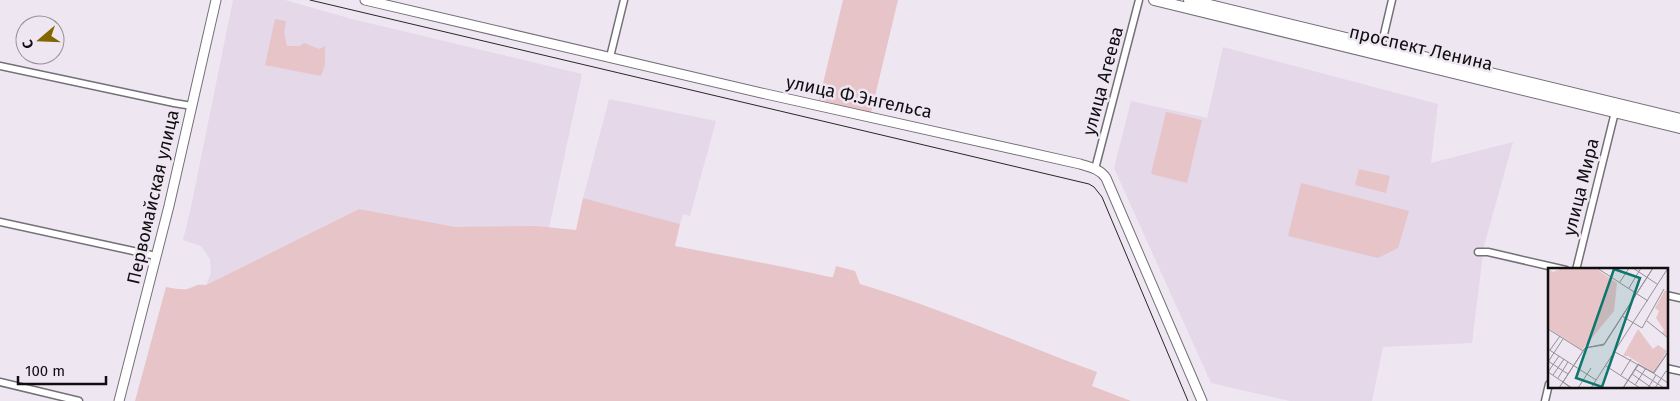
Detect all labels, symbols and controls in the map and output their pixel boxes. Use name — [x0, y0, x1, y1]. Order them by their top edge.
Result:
north arrow — [15, 15, 65, 65]
street label: проспект Ленина — [1347, 21, 1495, 75]
street label: улица Агеева — [1078, 24, 1128, 138]
text: С — [19, 37, 38, 51]
street label: улица Ф.Энгельса — [784, 71, 934, 123]
street label: Первомайская улица — [122, 108, 184, 286]
street label: улица Мира — [1558, 136, 1604, 238]
inset map — [1548, 268, 1668, 388]
scale bar — [18, 354, 105, 386]
text: 100 m — [25, 362, 65, 380]

